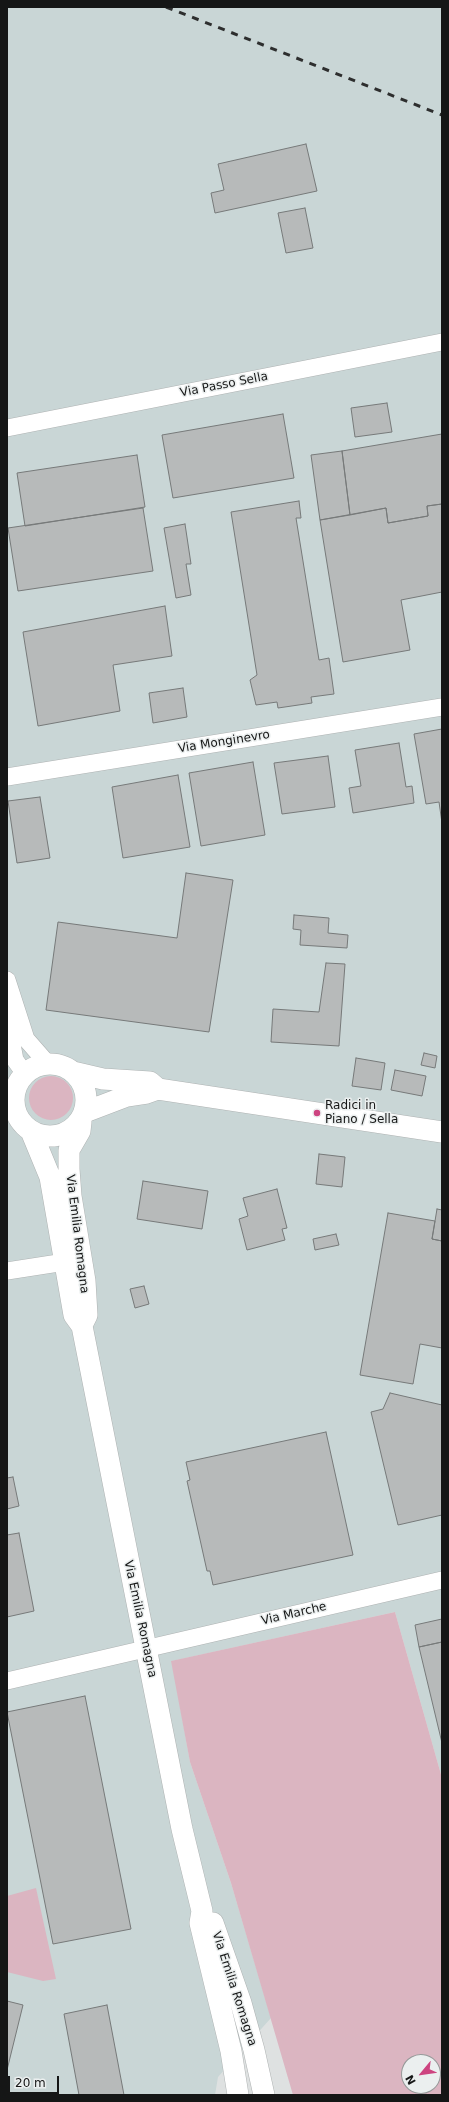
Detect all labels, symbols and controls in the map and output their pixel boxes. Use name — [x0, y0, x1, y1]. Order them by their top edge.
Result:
street label: Via Passo Sella — [179, 369, 269, 401]
street label: Via Monginevro — [177, 728, 271, 756]
place label: Radici in Piano / Sella — [325, 1099, 398, 1127]
marker: Radici in Piano / Sella — [312, 1108, 322, 1118]
street label: Via Emilia Romagna — [63, 1174, 91, 1294]
street label: Via Emilia Romagna — [121, 1559, 159, 1679]
street label: Via Marche — [260, 1600, 328, 1628]
street label: Via Emilia Romagna — [209, 1930, 259, 2048]
north arrow — [401, 2054, 441, 2094]
scale bar — [10, 2068, 61, 2094]
text: N — [403, 2072, 419, 2087]
text: 20 m — [15, 2076, 46, 2090]

